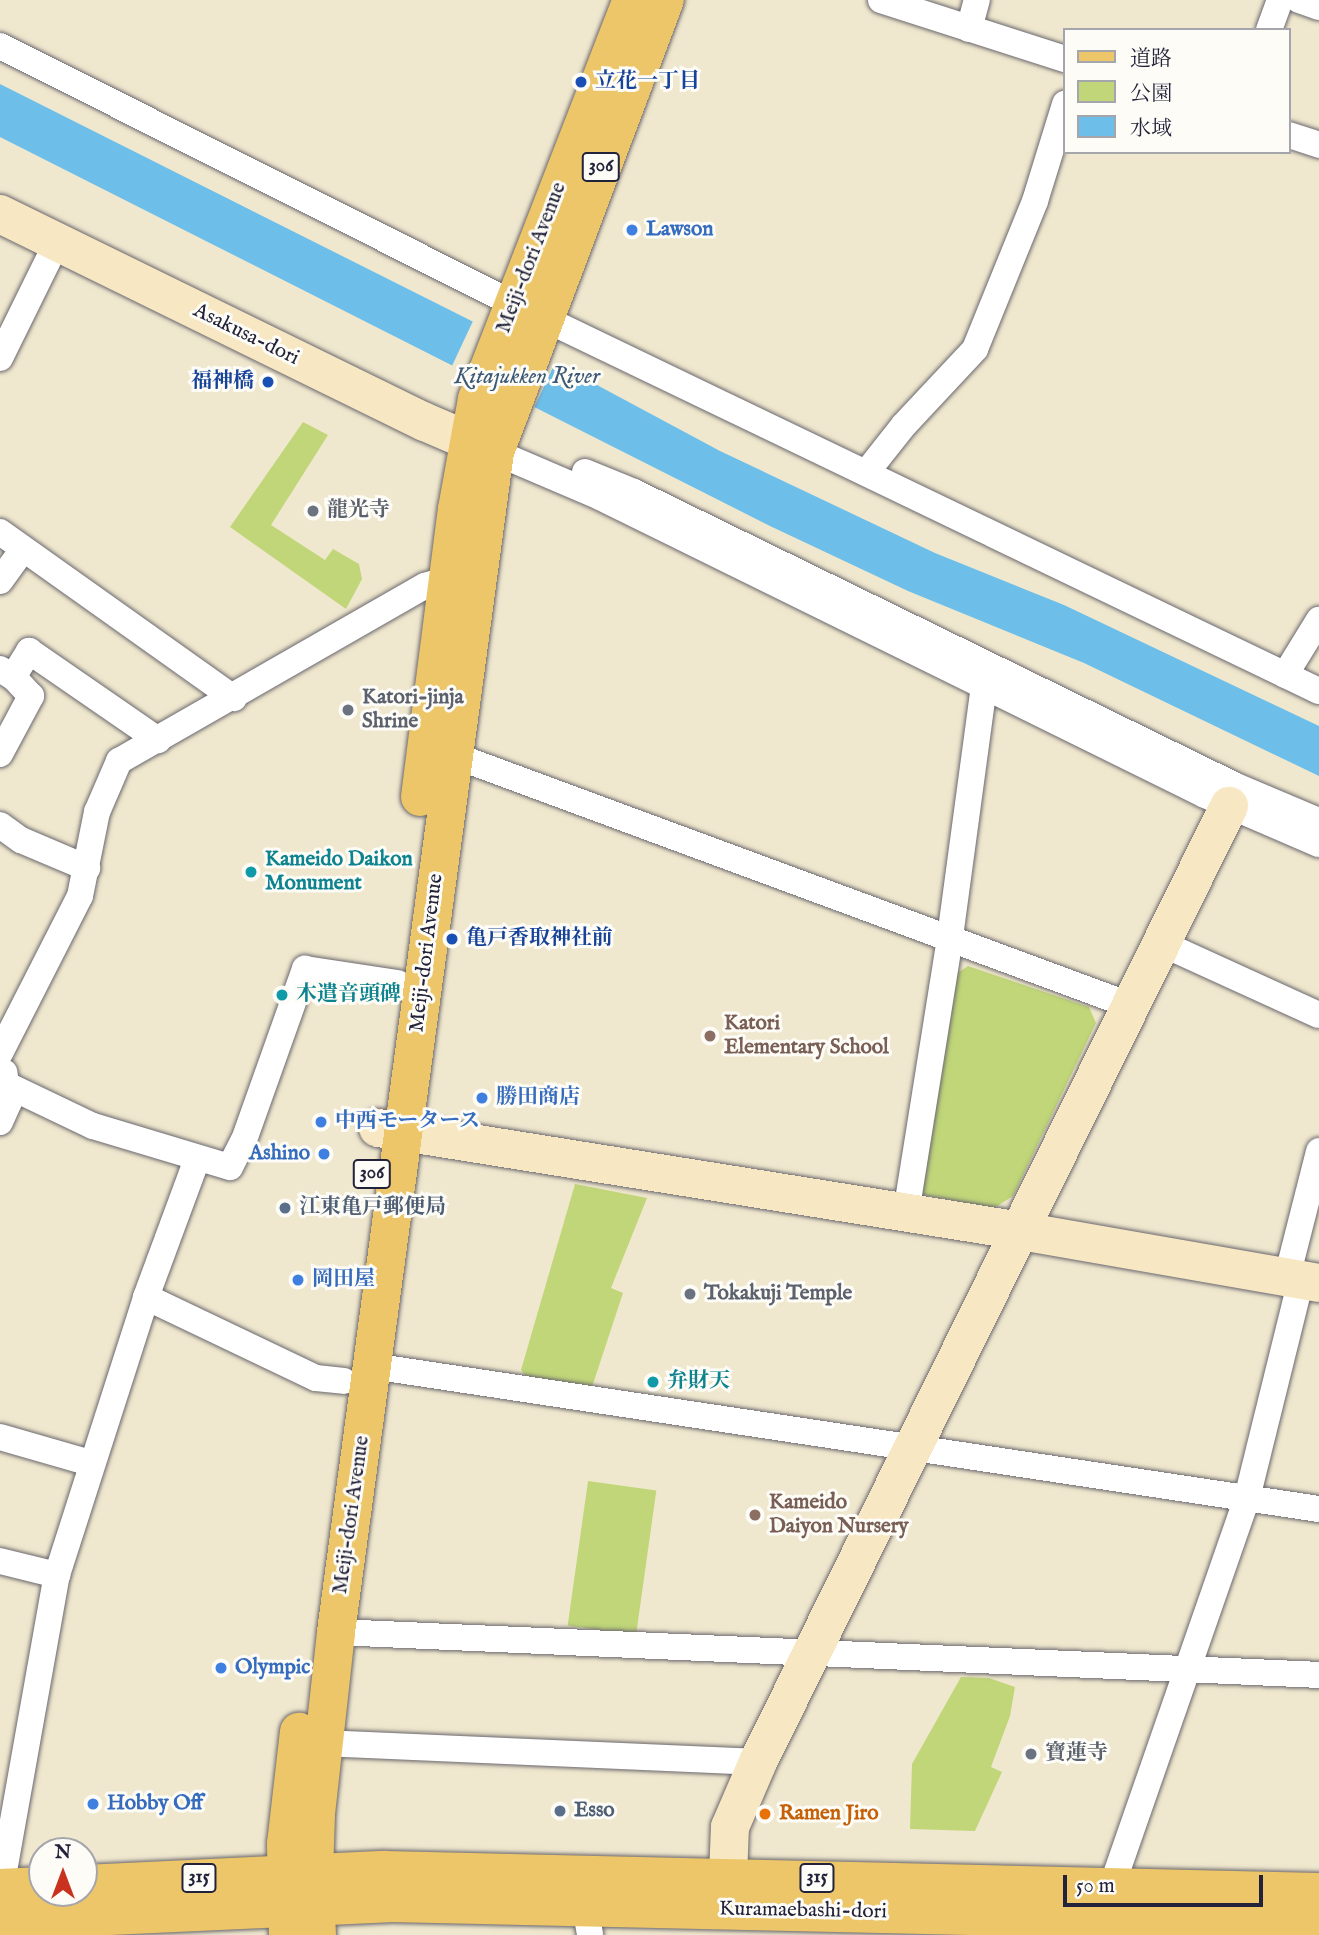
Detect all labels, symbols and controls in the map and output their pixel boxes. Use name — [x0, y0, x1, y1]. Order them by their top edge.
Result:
legend — [1064, 28, 1291, 154]
text: 道路 — [1130, 46, 1172, 73]
place label: 立花一丁目 — [595, 69, 700, 95]
marker: 立花一丁目 — [573, 74, 589, 90]
text: 公園 — [1130, 81, 1172, 108]
text: 水域 — [1130, 116, 1172, 143]
road number: 306 — [582, 152, 620, 182]
street label: Meiji-dori Avenue — [492, 179, 572, 337]
place label: Lawson — [646, 217, 713, 243]
marker: Lawson — [624, 222, 640, 238]
street label: Asakusa-dori — [189, 299, 303, 371]
water label: Kitajukken River — [454, 363, 600, 391]
place label: 福神橋 — [191, 369, 254, 395]
marker: 福神橋 — [260, 374, 276, 390]
place label: 龍光寺 — [327, 498, 390, 524]
marker: 龍光寺 — [305, 503, 321, 519]
place label: Katori-jinja Shrine — [362, 685, 464, 735]
marker: Katori-jinja Shrine — [340, 702, 356, 718]
place label: Kameido Daikon Monument — [265, 847, 413, 897]
marker: Kameido Daikon Monument — [243, 864, 259, 880]
street label: Meiji-dori Avenue — [405, 872, 449, 1034]
place label: 亀戸香取神社前 — [466, 926, 613, 952]
marker: 亀戸香取神社前 — [444, 931, 460, 947]
place label: 木遣音頭碑 — [296, 982, 401, 1008]
marker: 木遣音頭碑 — [274, 987, 290, 1003]
place label: Katori Elementary School — [724, 1011, 889, 1061]
marker: Katori Elementary School — [702, 1028, 718, 1044]
place label: 勝田商店 — [496, 1085, 580, 1111]
marker: 勝田商店 — [474, 1090, 490, 1106]
place label: 中西モータース — [335, 1109, 481, 1135]
marker: 中西モータース — [313, 1114, 329, 1130]
place label: Ashino — [249, 1141, 310, 1167]
marker: Ashino — [316, 1146, 332, 1162]
road number: 306 — [353, 1158, 391, 1190]
place label: 江東亀戸郵便局 — [299, 1195, 446, 1221]
marker: 江東亀戸郵便局 — [277, 1200, 293, 1216]
place label: 岡田屋 — [312, 1267, 375, 1293]
marker: 岡田屋 — [290, 1272, 306, 1288]
place label: Tokakuji Temple — [704, 1281, 852, 1307]
marker: Tokakuji Temple — [682, 1286, 698, 1302]
place label: 弁財天 — [667, 1369, 730, 1395]
marker: 弁財天 — [645, 1374, 661, 1390]
street label: Meiji-dori Avenue — [328, 1434, 376, 1596]
place label: Kameido Daiyon Nursery — [769, 1490, 909, 1540]
marker: Kameido Daiyon Nursery — [747, 1507, 763, 1523]
place label: Olympic — [235, 1655, 310, 1681]
marker: Olympic — [213, 1660, 229, 1676]
place label: 寶蓮寺 — [1045, 1741, 1108, 1767]
marker: 寶蓮寺 — [1023, 1746, 1039, 1762]
place label: Hobby Off — [107, 1791, 203, 1817]
marker: Hobby Off — [85, 1796, 101, 1812]
place label: Esso — [574, 1798, 615, 1824]
place label: Ramen Jiro — [779, 1801, 879, 1827]
marker: Esso — [552, 1803, 568, 1819]
marker: Ramen Jiro — [757, 1806, 773, 1822]
north arrow — [28, 1837, 98, 1907]
text: N — [55, 1841, 71, 1865]
road number: 315 — [180, 1862, 218, 1894]
road number: 315 — [798, 1862, 836, 1894]
scale bar — [1067, 1862, 1266, 1906]
text: 50 m — [1076, 1873, 1115, 1900]
street label: Kuramaebashi-dori — [719, 1897, 887, 1925]

